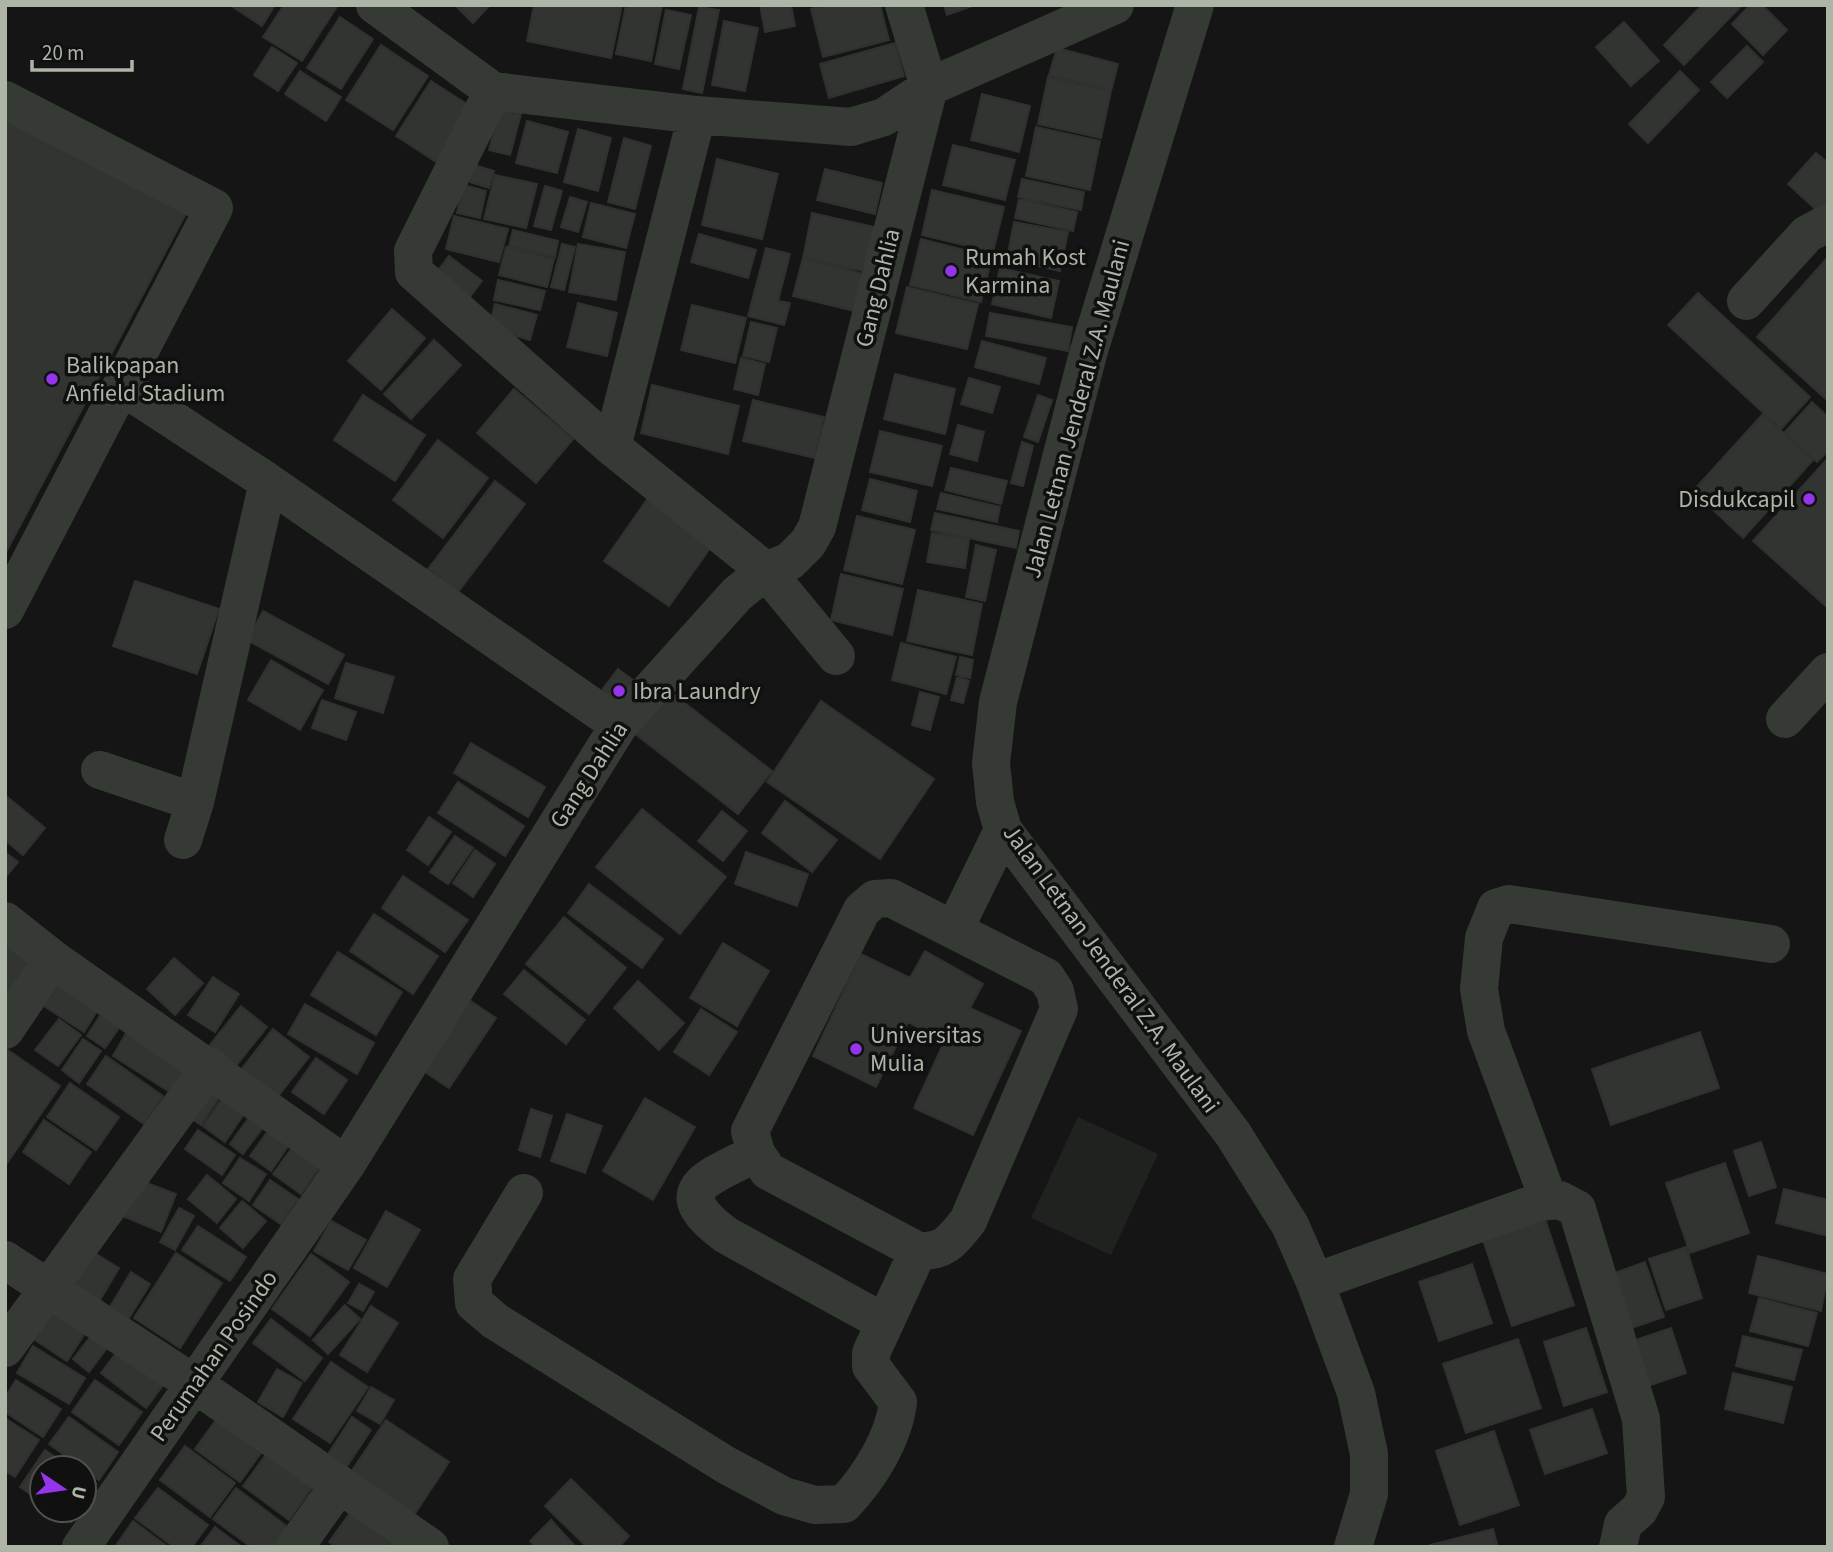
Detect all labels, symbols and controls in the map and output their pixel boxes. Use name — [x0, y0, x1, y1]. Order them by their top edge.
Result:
scale bar — [32, 28, 131, 72]
text: 20 m — [42, 38, 84, 68]
street label: Gang Dahlia — [846, 225, 910, 351]
street label: Jalan Letnan Jenderal Z.A. Maulani — [1015, 236, 1139, 582]
place label: Rumah Kost Karmina — [965, 240, 1086, 303]
marker: Rumah Kost Karmina — [943, 263, 959, 279]
place label: Balikpapan Anfield Stadium — [66, 348, 225, 411]
marker: Balikpapan Anfield Stadium — [44, 371, 60, 387]
place label: Disdukcapil — [1678, 482, 1795, 517]
marker: Disdukcapil — [1801, 491, 1817, 507]
place label: Ibra Laundry — [633, 674, 761, 709]
marker: Ibra Laundry — [611, 683, 627, 699]
street label: Gang Dahlia — [541, 715, 637, 835]
street label: Jalan Letnan Jenderal Z.A. Maulani — [994, 817, 1228, 1121]
place label: Universitas Mulia — [870, 1018, 982, 1081]
marker: Universitas Mulia — [848, 1041, 864, 1057]
street label: Perumahan Posindo — [142, 1263, 286, 1449]
north arrow — [28, 1454, 98, 1524]
text: U — [64, 1483, 93, 1502]

